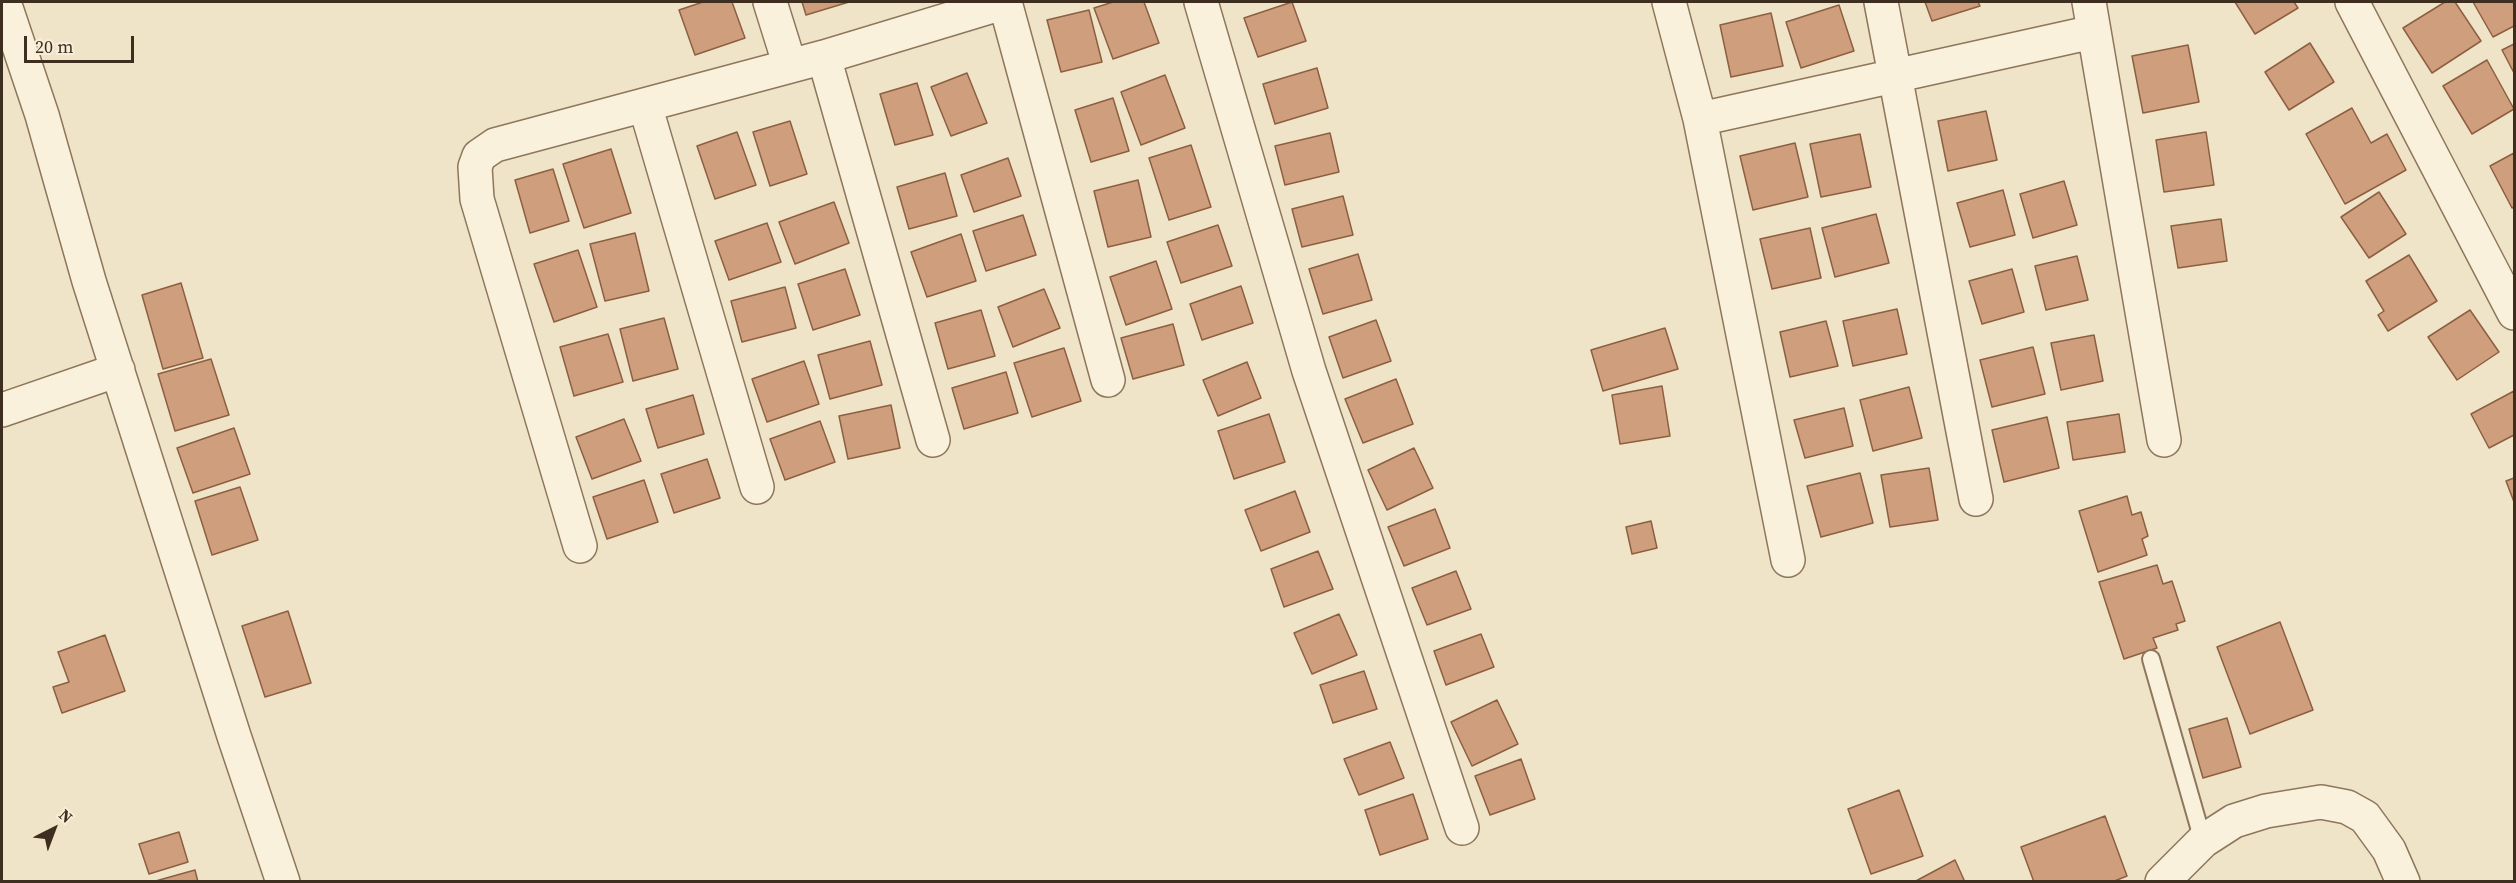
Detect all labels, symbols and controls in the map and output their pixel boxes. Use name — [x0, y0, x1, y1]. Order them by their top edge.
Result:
scale bar — [27, 24, 136, 62]
text: 20 m — [35, 34, 73, 59]
north arrow — [24, 799, 84, 859]
text: N — [54, 804, 78, 828]

